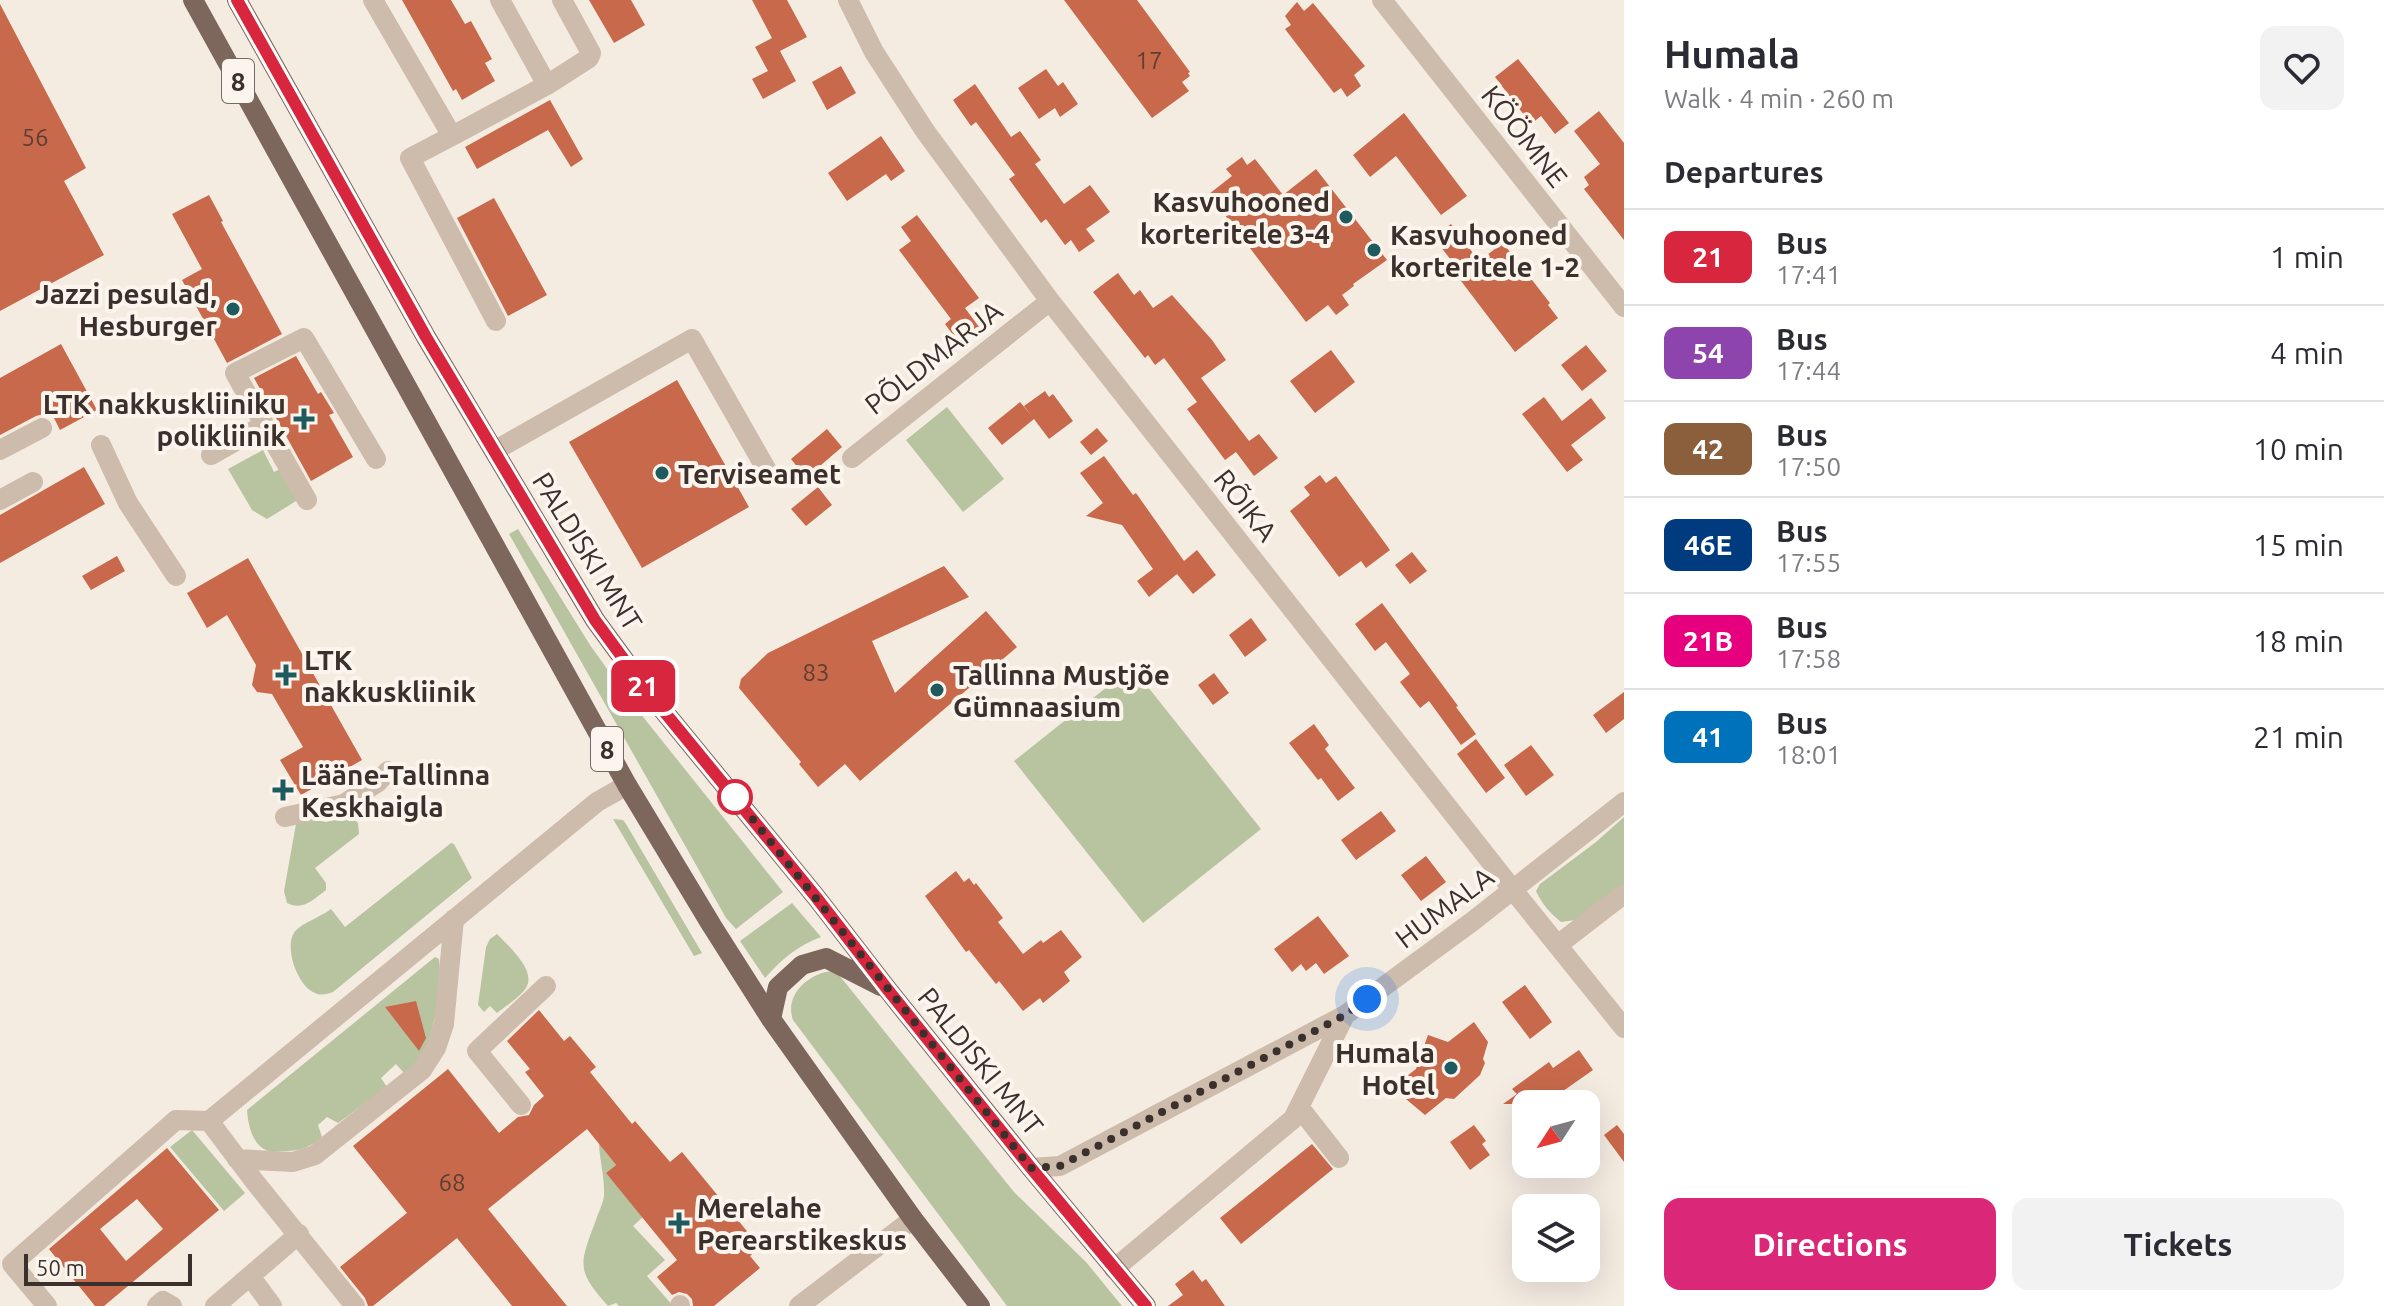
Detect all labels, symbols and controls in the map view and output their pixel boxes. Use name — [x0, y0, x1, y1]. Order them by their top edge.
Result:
button: heart — [2260, 26, 2344, 110]
text: Humala — [1664, 33, 1800, 75]
house number: 17 — [1135, 47, 1163, 74]
road number: 8 — [222, 59, 254, 103]
street label: KÖÖMNE — [1476, 79, 1574, 193]
text: Walk · 4 min · 260 m — [1664, 84, 1894, 113]
house number: 56 — [21, 124, 49, 151]
text: Departures — [1664, 155, 1824, 189]
place label: Kasvuhooned korteritele 3-4 — [1140, 186, 1330, 249]
marker: Kasvuhooned korteritele 3-4 — [1337, 208, 1355, 226]
place label: Kasvuhooned korteritele 1-2 — [1390, 219, 1580, 282]
text: Bus — [1776, 226, 1828, 260]
text: 1 min — [2270, 240, 2344, 274]
marker: Kasvuhooned korteritele 1-2 — [1365, 241, 1383, 259]
text: 21 — [1692, 241, 1724, 272]
text: 17:41 — [1776, 260, 1841, 289]
place label: Jazzi pesulad, Hesburger — [35, 278, 217, 341]
street label: PÕLDMARJA — [858, 294, 1008, 420]
marker: Jazzi pesulad, Hesburger — [224, 300, 242, 318]
text: Bus — [1776, 322, 1828, 356]
text: 4 min — [2270, 336, 2344, 370]
text: 54 — [1692, 337, 1724, 368]
text: 17:44 — [1776, 356, 1841, 385]
place label: LTK nakkuskliiniku polikliinik — [43, 388, 286, 451]
marker: LTK nakkuskliiniku polikliinik — [293, 408, 315, 430]
text: Bus — [1776, 418, 1828, 452]
text: 10 min — [2253, 432, 2344, 466]
text: 42 — [1692, 433, 1724, 464]
text: 17:50 — [1776, 452, 1841, 481]
place label: Terviseamet — [678, 458, 841, 489]
street label: RÕIKA — [1208, 463, 1284, 547]
marker: Terviseamet — [653, 464, 671, 482]
street label: PALDISKI MNT — [527, 466, 649, 636]
text: Bus — [1776, 514, 1828, 548]
text: 15 min — [2253, 528, 2344, 562]
text: 46E — [1684, 529, 1732, 560]
text: 17:55 — [1776, 548, 1841, 577]
text: Bus — [1776, 610, 1828, 644]
text: 18 min — [2253, 624, 2344, 658]
text: 21B — [1683, 625, 1733, 656]
place label: LTK nakkuskliinik — [304, 644, 476, 707]
text: 17:58 — [1776, 644, 1841, 673]
house number: 83 — [802, 659, 830, 686]
place label: Tallinna Mustjõe Gümnaasium — [953, 659, 1170, 722]
line badge: 21 — [607, 660, 679, 712]
marker: LTK nakkuskliinik — [275, 664, 297, 686]
text: 21 — [627, 670, 659, 701]
marker: Tallinna Mustjõe Gümnaasium — [928, 681, 946, 699]
text: Bus — [1776, 706, 1828, 740]
text: 21 min — [2253, 720, 2344, 754]
text: 41 — [1692, 721, 1724, 752]
road number: 8 — [591, 727, 623, 771]
text: 18:01 — [1776, 740, 1841, 769]
place label: Lääne-Tallinna Keskhaigla — [301, 759, 490, 822]
marker: Lääne-Tallinna Keskhaigla — [272, 779, 294, 801]
unlabelled marker — [718, 780, 752, 814]
street label: HUMALA — [1389, 860, 1499, 954]
your location — [1347, 979, 1387, 1019]
street label: PALDISKI MNT — [912, 981, 1050, 1141]
place label: Humala Hotel — [1335, 1037, 1435, 1100]
marker: Humala Hotel — [1442, 1059, 1460, 1077]
north arrow — [1512, 1090, 1600, 1178]
map controls — [1512, 1090, 1600, 1282]
house number: 68 — [438, 1169, 466, 1196]
place label: Merelahe Perearstikeskus — [697, 1192, 907, 1255]
button: layers — [1512, 1194, 1600, 1282]
button: Directions — [1664, 1198, 1996, 1290]
button: Tickets — [2012, 1198, 2344, 1290]
marker: Merelahe Perearstikeskus — [668, 1212, 690, 1234]
scale bar — [24, 1250, 192, 1286]
text: 50 m — [36, 1255, 85, 1280]

